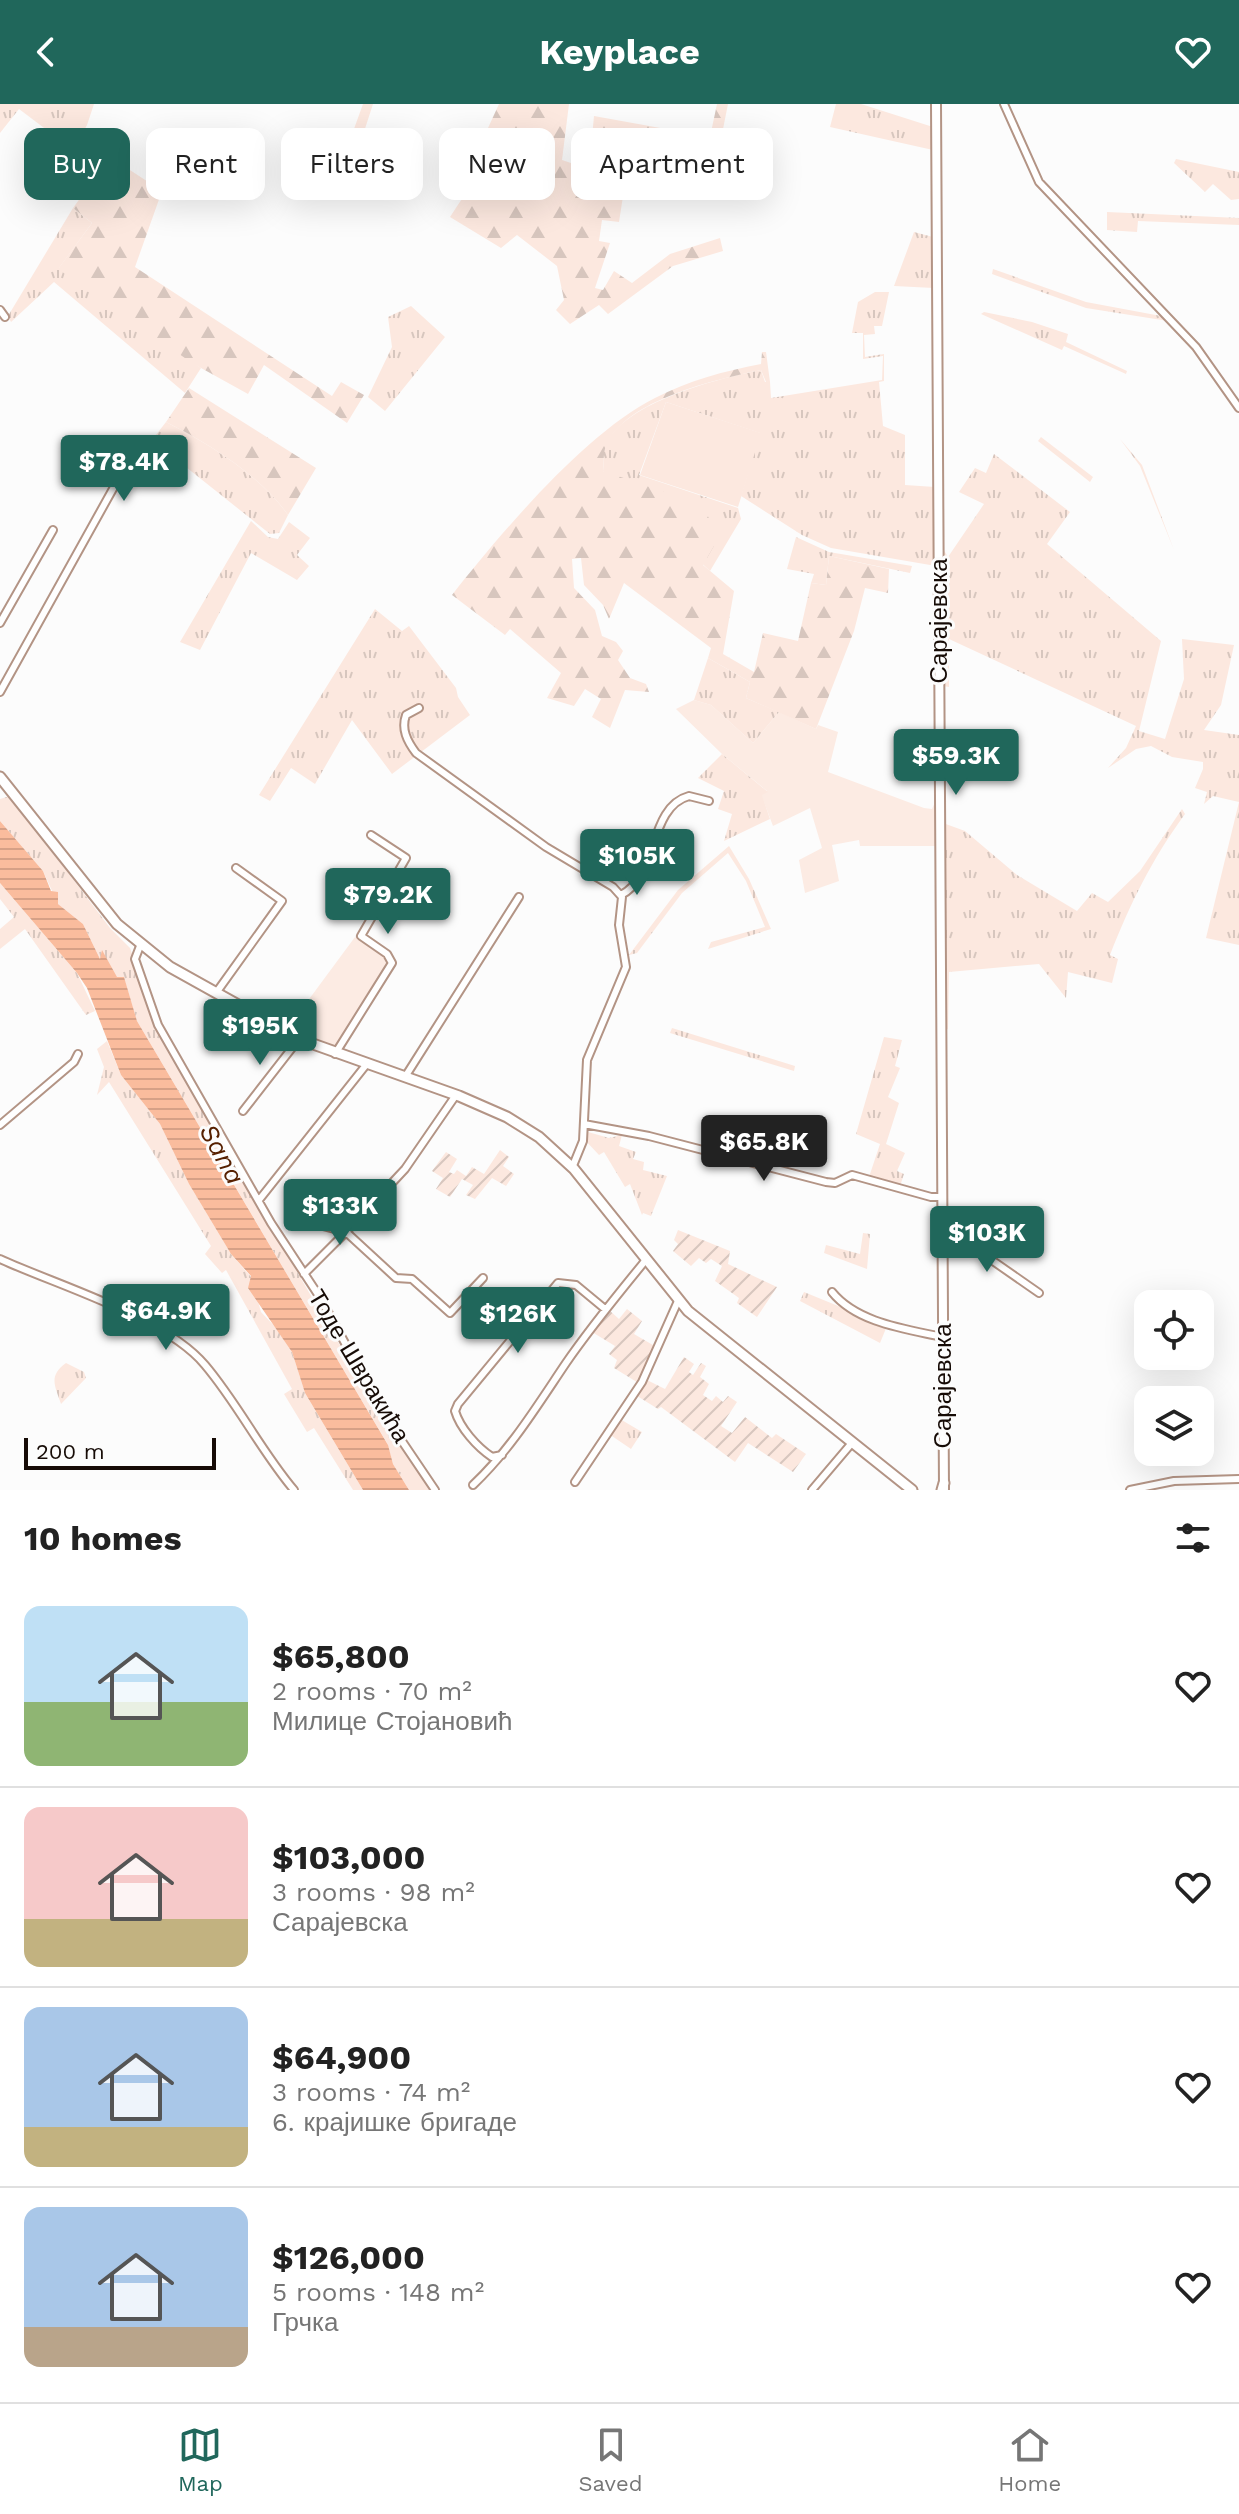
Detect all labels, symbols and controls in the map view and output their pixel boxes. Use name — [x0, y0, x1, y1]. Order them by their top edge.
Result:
icon: back — [24, 30, 68, 74]
icon: heart — [1171, 30, 1215, 74]
text: Keyplace — [539, 31, 700, 73]
chip: Buy — [24, 128, 130, 200]
chip: Rent — [146, 128, 265, 200]
chip: Filters — [281, 128, 423, 200]
chip: New — [439, 128, 555, 200]
chip: Apartment — [571, 128, 773, 200]
pin: $78.4K — [59, 435, 189, 503]
text: $78.4K — [79, 446, 169, 476]
street label: Сарајевска — [925, 558, 953, 684]
pin: $59.3K — [891, 729, 1021, 797]
text: $59.3K — [912, 740, 1000, 770]
pin: $105K — [581, 829, 693, 897]
text: $105K — [598, 840, 676, 870]
pin: $79.2K — [323, 868, 453, 936]
text: $79.2K — [343, 879, 433, 909]
pin: $195K — [204, 999, 316, 1067]
text: $195K — [222, 1010, 298, 1040]
pin: $65.8K — [699, 1115, 829, 1183]
water label: Sana — [193, 1119, 251, 1189]
text: $65.8K — [719, 1126, 809, 1156]
pin: $133K — [284, 1179, 396, 1247]
text: $133K — [302, 1190, 378, 1220]
pin: $103K — [931, 1206, 1043, 1274]
text: $103K — [948, 1217, 1026, 1247]
pin: $64.9K — [101, 1284, 231, 1352]
street label: Тоде Швракића — [302, 1285, 416, 1448]
pin: $126K — [462, 1287, 574, 1355]
map controls — [1134, 1290, 1214, 1466]
button: locate — [1134, 1290, 1214, 1370]
text: $64.9K — [121, 1295, 211, 1325]
text: $126K — [479, 1298, 557, 1328]
street label: Сарајевска — [929, 1323, 957, 1449]
button: layers — [1134, 1386, 1214, 1466]
scale bar — [24, 1434, 216, 1470]
text: 200 m — [36, 1439, 105, 1464]
icon: filters — [1171, 1516, 1215, 1560]
text: 10 homes — [24, 1518, 182, 1558]
text: $65,800 — [272, 1636, 410, 1676]
icon: home — [88, 1638, 184, 1734]
icon: heart — [1171, 1664, 1215, 1708]
text: 2 rooms · 70 m² — [272, 1676, 472, 1706]
text: Милице Стојановић — [272, 1706, 513, 1736]
text: $103,000 — [272, 1837, 425, 1877]
icon: home — [88, 1839, 184, 1935]
icon: heart — [1171, 1865, 1215, 1909]
text: 3 rooms · 98 m² — [272, 1877, 475, 1907]
text: Сарајевска — [272, 1907, 408, 1937]
text: $64,900 — [272, 2037, 411, 2077]
icon: home — [88, 2039, 184, 2135]
icon: heart — [1171, 2065, 1215, 2109]
text: 3 rooms · 74 m² — [272, 2077, 470, 2107]
text: 6. крајишке бригаде — [272, 2107, 517, 2137]
text: $126,000 — [272, 2237, 425, 2277]
icon: home — [88, 2239, 184, 2335]
icon: heart — [1171, 2265, 1215, 2309]
text: 5 rooms · 148 m² — [272, 2277, 484, 2307]
text: Грчка — [272, 2307, 338, 2337]
tab: Map — [178, 2423, 223, 2496]
tab: Saved — [579, 2423, 642, 2496]
tab: Home — [998, 2423, 1061, 2496]

